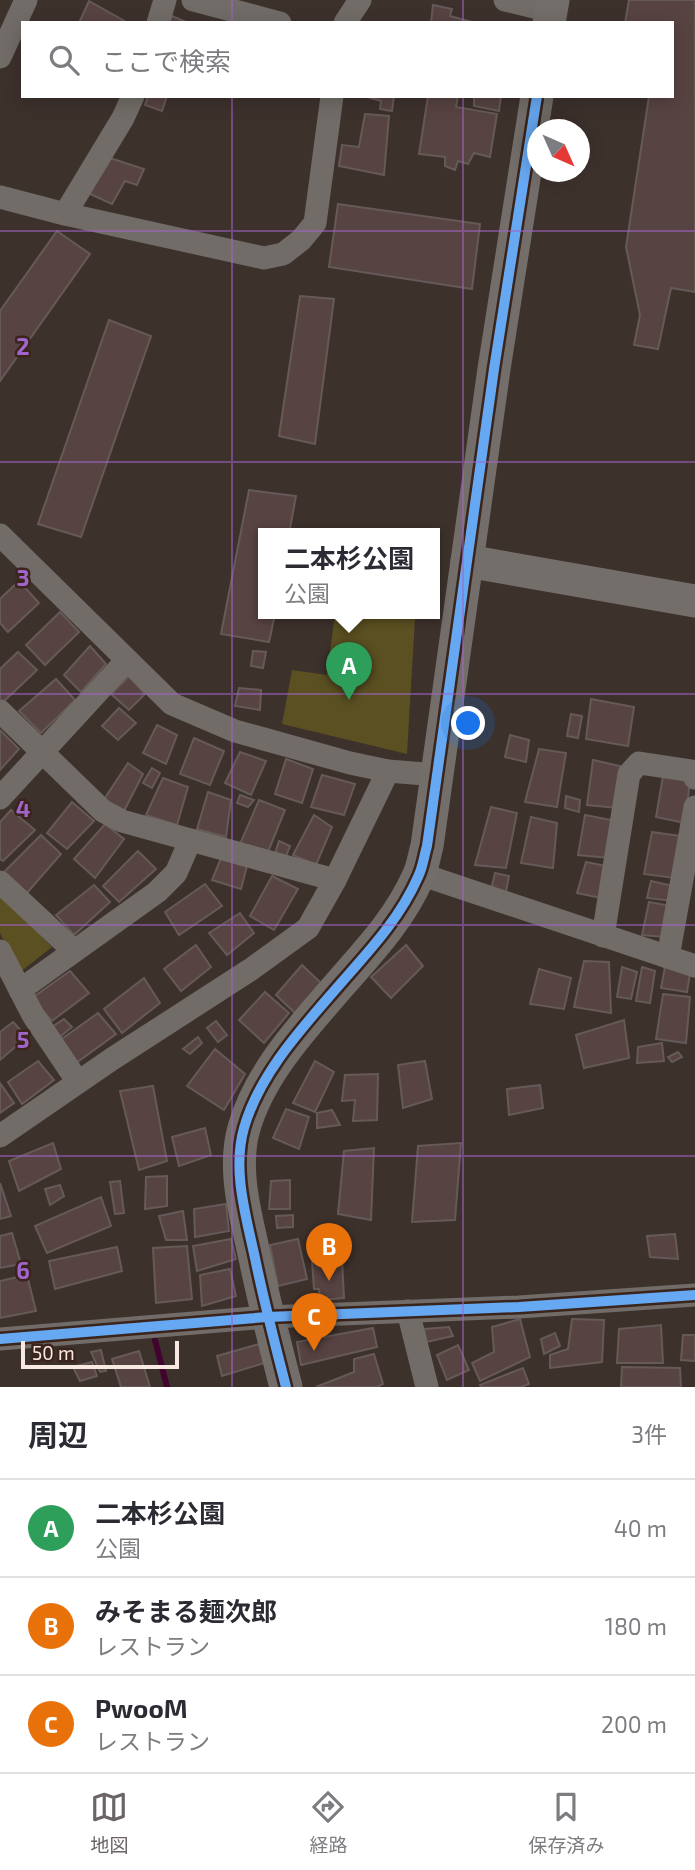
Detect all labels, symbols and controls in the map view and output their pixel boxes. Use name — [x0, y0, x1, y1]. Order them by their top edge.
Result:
search box — [21, 21, 674, 98]
icon: search — [45, 41, 83, 79]
text: ここで検索 — [101, 45, 231, 76]
north arrow — [527, 119, 590, 182]
text: 2 — [16, 332, 30, 360]
popup — [258, 528, 440, 619]
text: 二本杉公園 — [284, 542, 414, 573]
text: 3 — [16, 563, 30, 591]
text: 公園 — [284, 579, 330, 607]
pin: A — [326, 642, 372, 700]
your location — [451, 706, 485, 740]
text: 4 — [16, 794, 30, 822]
text: 5 — [17, 1025, 29, 1053]
pin: B — [306, 1223, 352, 1281]
text: 6 — [16, 1256, 30, 1284]
pin: C — [291, 1293, 337, 1351]
scale bar — [21, 1338, 178, 1370]
text: 50 m — [32, 1341, 75, 1364]
text: 周辺 — [28, 1416, 88, 1452]
text: 3件 — [631, 1420, 667, 1448]
text: 二本杉公園 — [95, 1497, 225, 1528]
text: A — [43, 1514, 59, 1542]
text: 40 m — [614, 1514, 667, 1542]
text: 公園 — [95, 1534, 141, 1562]
text: みそまる麺次郎 — [95, 1595, 277, 1626]
text: B — [44, 1612, 58, 1640]
text: 180 m — [605, 1612, 667, 1640]
text: レストラン — [95, 1632, 210, 1660]
text: PwooM — [95, 1692, 188, 1723]
text: C — [44, 1710, 58, 1738]
text: 200 m — [601, 1710, 667, 1738]
text: レストラン — [95, 1727, 210, 1755]
tab: 地図 — [90, 1788, 129, 1857]
tab: 経路 — [309, 1788, 348, 1857]
tab: 保存済み — [528, 1788, 605, 1857]

